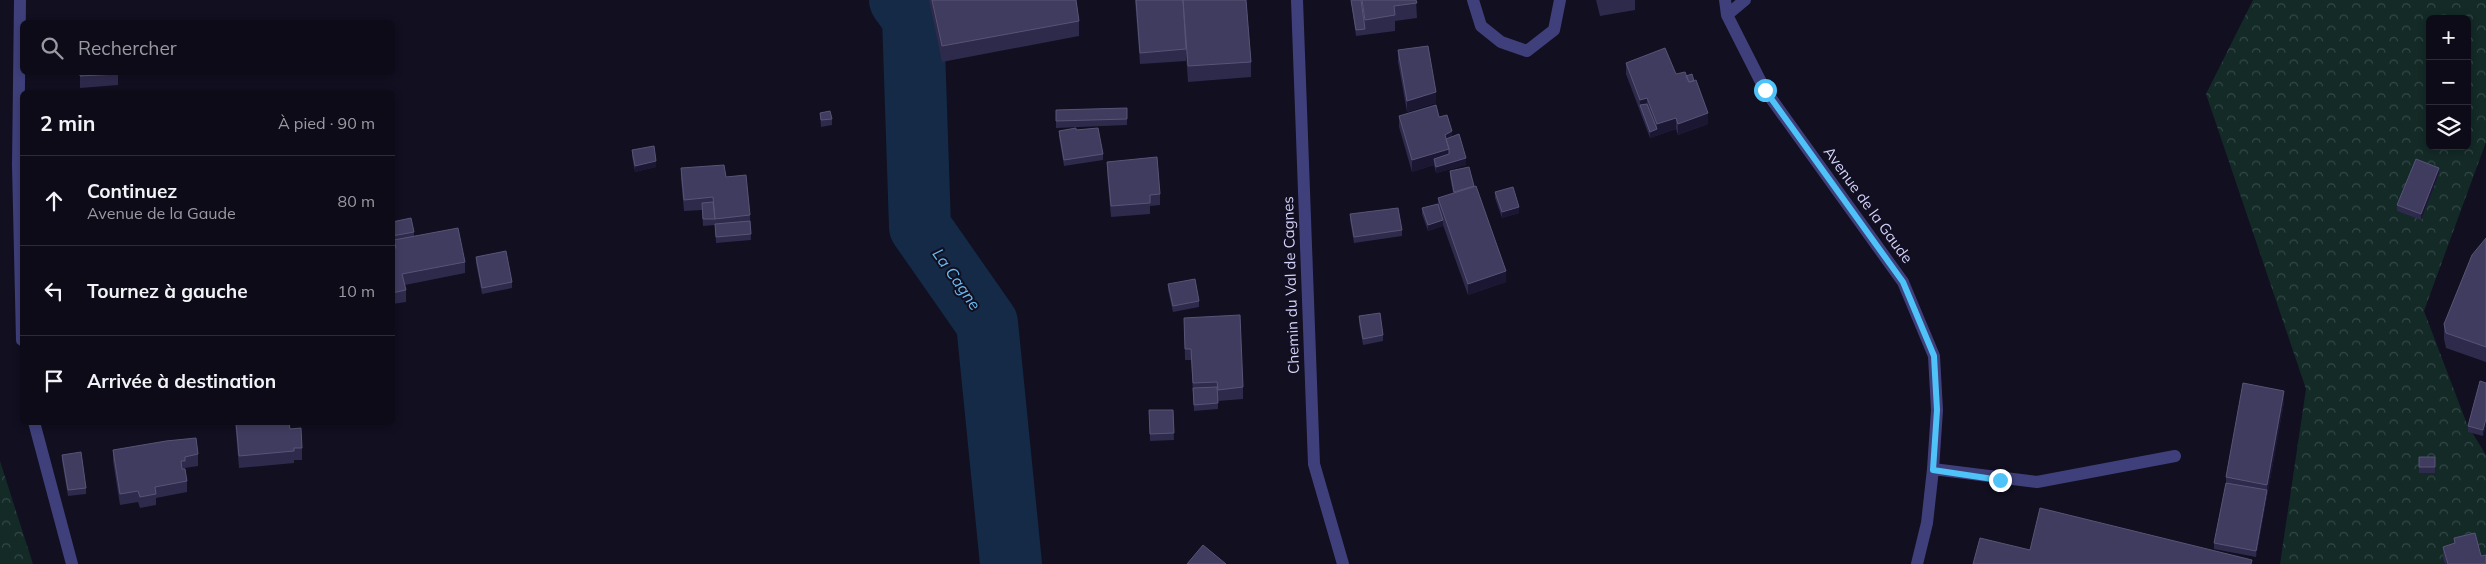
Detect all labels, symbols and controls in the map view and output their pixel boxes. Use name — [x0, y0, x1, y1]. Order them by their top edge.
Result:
map controls — [2426, 15, 2471, 150]
button: + — [2426, 15, 2471, 60]
search box — [20, 20, 395, 75]
icon: search — [38, 34, 66, 62]
text: Rechercher — [78, 36, 177, 60]
button: − — [2426, 60, 2471, 105]
route start — [1754, 79, 1777, 102]
button: layers — [2426, 105, 2471, 150]
text: 2 min — [40, 110, 95, 136]
text: À pied · 90 m — [278, 113, 375, 133]
street label: Avenue de la Gaude — [1820, 143, 1917, 267]
text: Continuez — [87, 179, 177, 203]
icon: ahead — [40, 187, 68, 215]
text: 80 m — [338, 191, 375, 211]
street label: Chemin du Val de Cagnes — [1278, 196, 1303, 374]
text: Avenue de la Gaude — [87, 203, 236, 223]
water label: La Cagne — [929, 244, 986, 314]
icon: left — [40, 277, 68, 305]
text: Tournez à gauche — [87, 279, 248, 303]
text: 10 m — [338, 281, 375, 301]
icon: arrive — [40, 367, 68, 395]
text: Arrivée à destination — [87, 369, 276, 393]
route end — [1989, 469, 2012, 492]

